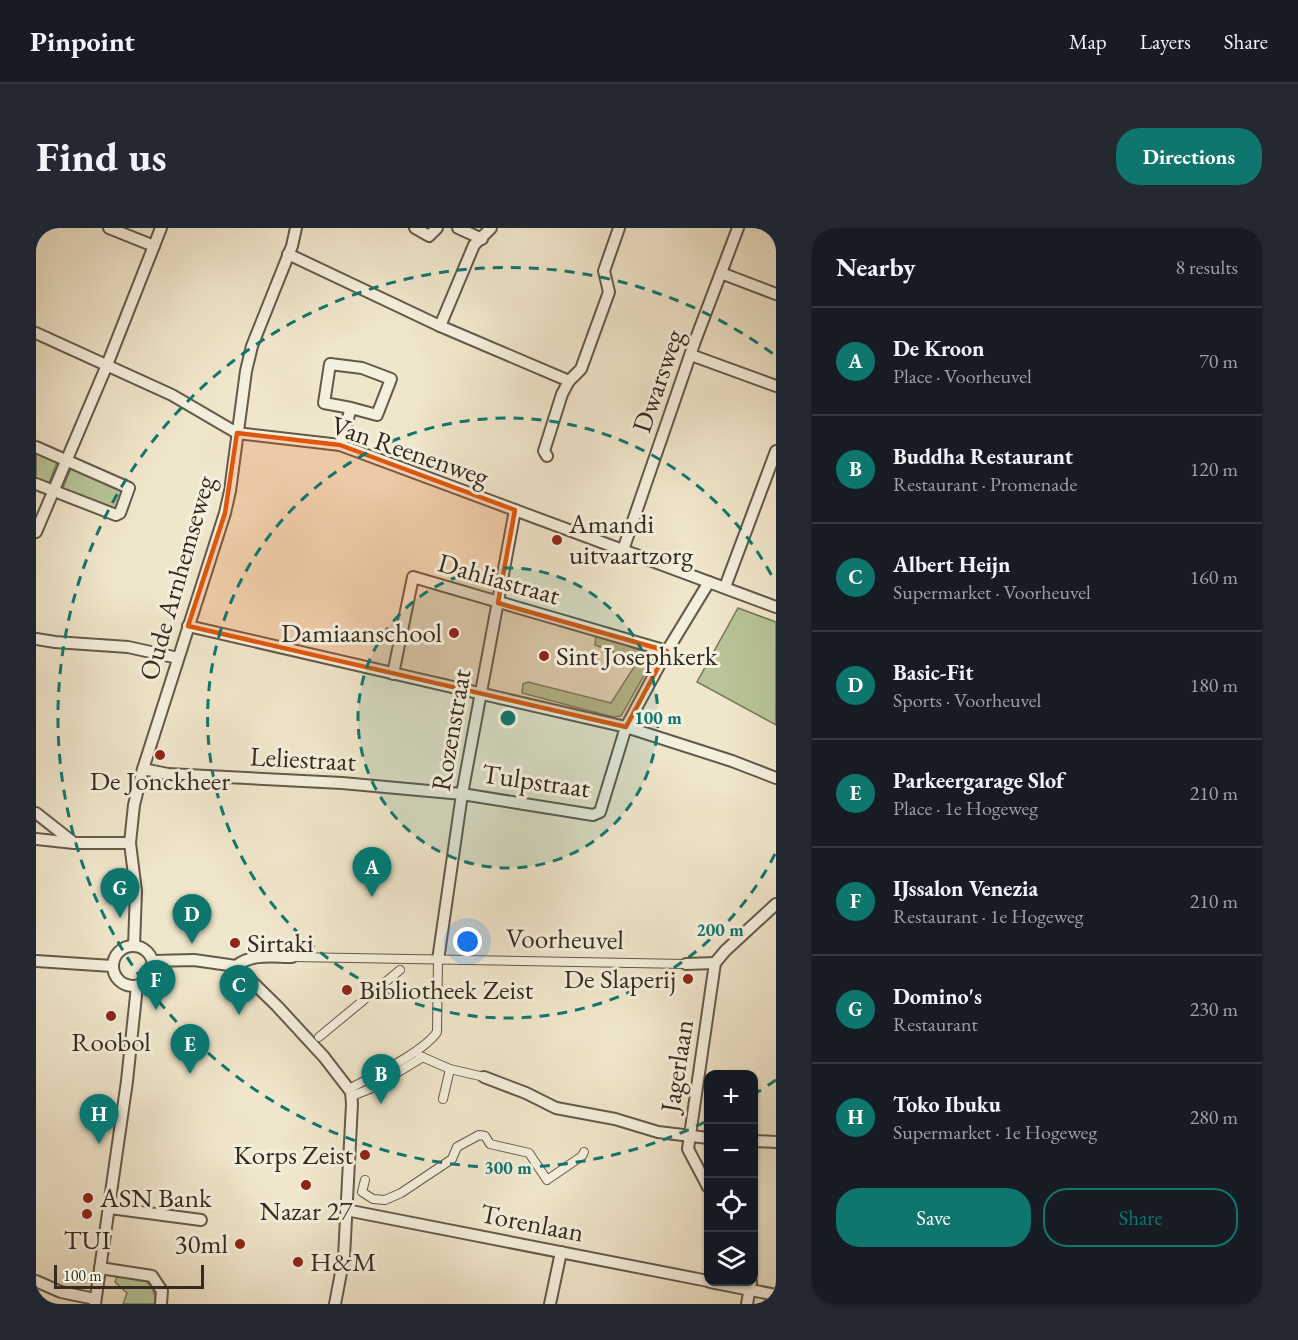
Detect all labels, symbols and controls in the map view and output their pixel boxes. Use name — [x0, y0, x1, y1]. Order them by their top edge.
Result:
text: Pinpoint — [30, 23, 135, 59]
text: Map — [1069, 28, 1107, 55]
text: Layers — [1140, 28, 1191, 55]
text: Share — [1224, 28, 1268, 55]
button: Directions — [1116, 128, 1262, 185]
text: Find us — [36, 129, 167, 184]
text: Nearby — [836, 250, 916, 284]
text: 8 results — [1175, 254, 1238, 280]
street label: Dwarsweg — [624, 324, 692, 437]
text: De Kroon — [893, 334, 984, 363]
text: A — [848, 348, 863, 374]
text: 70 m — [1199, 348, 1238, 374]
text: Place · Voorheuvel — [893, 363, 1032, 389]
street label: Van Reenenweg — [327, 407, 494, 494]
text: Buddha Restaurant — [893, 442, 1073, 471]
text: B — [849, 456, 862, 482]
text: 120 m — [1190, 456, 1238, 482]
street label: Oude Arnhemseweg — [131, 471, 223, 684]
text: Restaurant · Promenade — [893, 471, 1077, 497]
place label: Amandi uitvaartzorg — [568, 506, 693, 572]
marker: Amandi uitvaartzorg — [550, 533, 564, 547]
street label: Dahliastraat — [434, 544, 565, 613]
text: Albert Heijn — [893, 550, 1010, 579]
text: C — [848, 564, 863, 590]
text: 160 m — [1190, 564, 1238, 590]
text: Supermarket · Voorheuvel — [893, 579, 1091, 605]
place label: Damiaanschool — [281, 615, 442, 650]
marker: Damiaanschool — [447, 626, 461, 640]
place label: Sint Josephkerk — [556, 638, 718, 673]
marker: Sint Josephkerk — [537, 649, 551, 663]
text: Basic-Fit — [893, 658, 974, 687]
street label: Rozenstraat — [423, 666, 479, 794]
text: D — [848, 672, 863, 698]
text: 180 m — [1190, 672, 1238, 698]
text: Sports · Voorheuvel — [893, 687, 1041, 713]
text: 100 m — [634, 706, 682, 729]
centre of rings — [498, 708, 518, 728]
street label: Leliestraat — [249, 738, 357, 779]
marker: De Jonckheer — [153, 748, 167, 762]
street label: Tulpstraat — [480, 756, 593, 805]
place label: De Jonckheer — [90, 763, 230, 798]
text: Parkeergarage Slof — [893, 766, 1064, 795]
text: E — [850, 780, 861, 806]
text: 210 m — [1190, 780, 1238, 806]
text: Place · 1e Hogeweg — [893, 795, 1038, 821]
pin: A — [352, 848, 392, 897]
pin: G — [100, 868, 140, 918]
text: IJssalon Venezia — [893, 874, 1038, 903]
text: F — [850, 888, 861, 914]
text: 210 m — [1190, 888, 1238, 914]
pin: D — [172, 894, 212, 944]
text: Restaurant · 1e Hogeweg — [893, 903, 1084, 929]
text: 200 m — [696, 918, 744, 941]
street label: Voorheuvel — [506, 920, 624, 957]
place label: Sirtaki — [247, 925, 314, 960]
your location — [453, 927, 482, 956]
marker: Sirtaki — [228, 936, 242, 950]
pin: F — [136, 960, 176, 1010]
place label: De Slaperij — [564, 961, 676, 996]
pin: C — [220, 966, 258, 1015]
place label: Bibliotheek Zeist — [359, 972, 534, 1007]
marker: De Slaperij — [681, 972, 695, 986]
text: Domino's — [893, 982, 982, 1011]
marker: Bibliotheek Zeist — [340, 983, 354, 997]
text: G — [848, 996, 863, 1022]
text: 230 m — [1190, 996, 1238, 1022]
marker: Roobol — [104, 1009, 118, 1023]
text: Restaurant — [893, 1011, 978, 1037]
street label: Jagerlaan — [652, 1017, 701, 1117]
place label: Roobol — [71, 1024, 151, 1059]
pin: E — [170, 1024, 210, 1074]
pin: B — [362, 1054, 400, 1104]
map controls — [704, 1070, 758, 1286]
button: + — [704, 1070, 758, 1124]
text: Toko Ibuku — [893, 1090, 1001, 1119]
pin: H — [80, 1094, 118, 1144]
text: H — [847, 1104, 864, 1130]
text: 280 m — [1190, 1104, 1238, 1130]
text: Supermarket · 1e Hogeweg — [893, 1119, 1097, 1145]
button: − — [704, 1124, 758, 1178]
place label: Korps Zeist — [233, 1137, 354, 1172]
marker: Korps Zeist — [358, 1148, 372, 1162]
text: 300 m — [484, 1156, 532, 1179]
marker: Nazar 27 — [299, 1178, 313, 1192]
button: locate — [704, 1178, 758, 1232]
place label: ASN Bank — [99, 1180, 212, 1215]
button: Save — [836, 1188, 1031, 1247]
button: Share — [1043, 1188, 1238, 1247]
marker: ASN Bank — [81, 1191, 95, 1205]
place label: Nazar 27 — [260, 1193, 353, 1228]
street label: Torenlaan — [477, 1195, 587, 1250]
marker: TUI — [80, 1207, 94, 1221]
place label: TUI — [63, 1222, 111, 1257]
place label: 30ml — [175, 1226, 228, 1261]
button: layers — [704, 1232, 758, 1286]
marker: 30ml — [233, 1237, 247, 1251]
place label: H&M — [310, 1244, 377, 1279]
marker: H&M — [291, 1255, 305, 1269]
scale bar — [54, 1262, 204, 1290]
text: 100 m — [63, 1265, 102, 1286]

